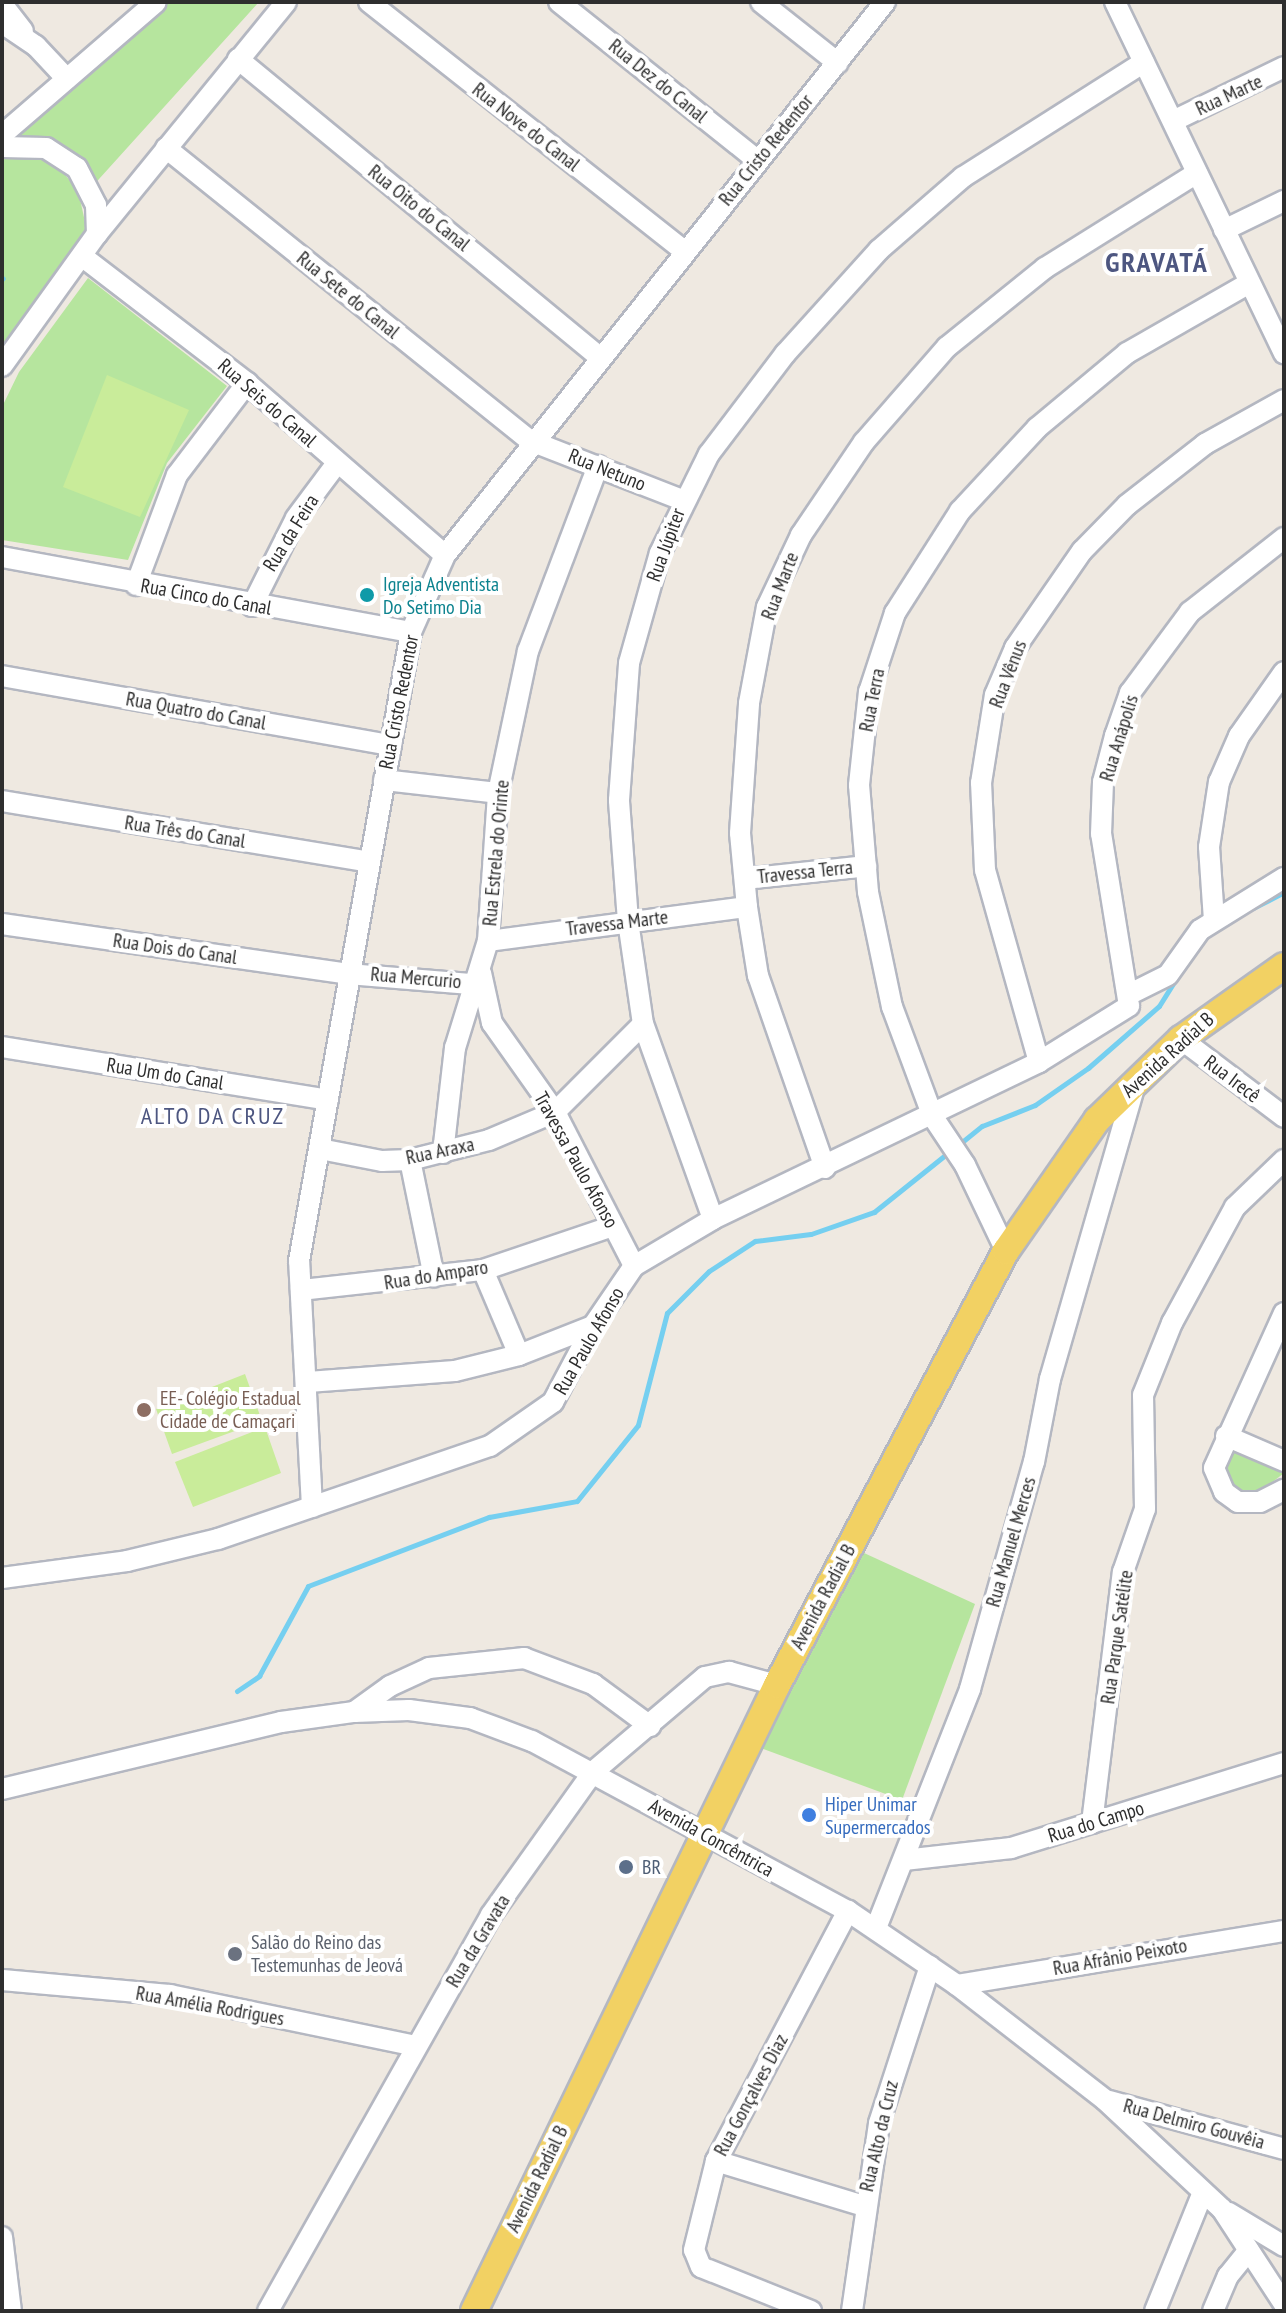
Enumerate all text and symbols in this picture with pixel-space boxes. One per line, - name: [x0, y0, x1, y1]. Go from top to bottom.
- street label: Rua Dez do Canal: [604, 34, 712, 128]
- street label: Rua Marte: [1192, 69, 1266, 121]
- street label: Rua Nove do Canal: [467, 78, 585, 176]
- street label: Rua Cristo Redentor: [714, 89, 818, 211]
- street label: Rua Oito do Canal: [363, 160, 475, 256]
- district label: GRAVATÁ: [1105, 245, 1209, 279]
- street label: Rua Sete do Canal: [292, 246, 404, 344]
- street label: Rua Seis do Canal: [213, 354, 321, 452]
- street label: Rua Netuno: [565, 444, 649, 496]
- street label: Rua da Feira: [258, 490, 324, 576]
- street label: Rua Júpiter: [642, 505, 690, 585]
- street label: Rua Marte: [756, 549, 804, 623]
- place label: Igreja Adventista Do Setimo Dia: [383, 572, 500, 619]
- street label: Rua Cinco do Canal: [139, 574, 273, 620]
- marker: Igreja Adventista Do Setimo Dia: [358, 586, 376, 604]
- street label: Rua Cristo Redentor: [374, 633, 424, 771]
- street label: Rua Vênus: [984, 636, 1032, 712]
- street label: Rua Terra: [854, 666, 890, 734]
- street label: Rua Quatro do Canal: [124, 687, 268, 735]
- street label: Rua Anápolis: [1094, 692, 1144, 784]
- street label: Rua Estrela do Orinte: [478, 779, 514, 927]
- street label: Rua Três do Canal: [123, 811, 247, 853]
- street label: Travessa Terra: [756, 855, 854, 889]
- street label: Travessa Marte: [565, 905, 669, 941]
- street label: Rua Dois do Canal: [111, 928, 239, 970]
- street label: Rua Mercurio: [369, 962, 463, 994]
- street label: Avenida Radial B: [1117, 1007, 1219, 1103]
- street label: Rua Irecê: [1199, 1050, 1265, 1108]
- street label: Rua Um do Canal: [105, 1053, 225, 1095]
- street label: Travessa Paulo Afonso: [529, 1088, 623, 1232]
- district label: ALTO DA CRUZ: [140, 1102, 286, 1130]
- street label: Rua Araxa: [403, 1132, 477, 1170]
- street label: Rua do Amparo: [382, 1255, 490, 1295]
- street label: Rua Paulo Afonso: [548, 1283, 630, 1399]
- place label: EE- Colégio Estadual Cidade de Camaçari: [160, 1386, 302, 1433]
- marker: EE- Colégio Estadual Cidade de Camaçari: [135, 1401, 153, 1419]
- street label: Rua Manuel Merces: [981, 1474, 1041, 1610]
- street label: Avenida Radial B: [785, 1540, 861, 1654]
- street label: Rua Parque Satélite: [1096, 1568, 1138, 1706]
- place label: Hiper Unimar Supermercados: [825, 1792, 931, 1839]
- street label: Avenida Concêntrica: [644, 1794, 778, 1882]
- street label: Rua do Campo: [1045, 1796, 1147, 1848]
- marker: Hiper Unimar Supermercados: [800, 1806, 818, 1824]
- place label: BR: [642, 1855, 661, 1879]
- marker: BR: [617, 1858, 635, 1876]
- street label: Rua da Gravata: [441, 1890, 515, 1992]
- place label: Salão do Reino das Testemunhas de Jeová: [251, 1930, 403, 1977]
- street label: Rua Afrânio Peixoto: [1051, 1933, 1189, 1981]
- marker: Salão do Reino das Testemunhas de Jeová: [226, 1945, 244, 1963]
- street label: Rua Amélia Rodrigues: [134, 1981, 286, 2031]
- street label: Rua Gonçalves Diaz: [709, 2030, 793, 2160]
- street label: Rua Alto da Cruz: [854, 2078, 904, 2194]
- street label: Rua Delmiro Gouvêia: [1121, 2094, 1267, 2154]
- street label: Avenida Radial B: [501, 2122, 573, 2236]

